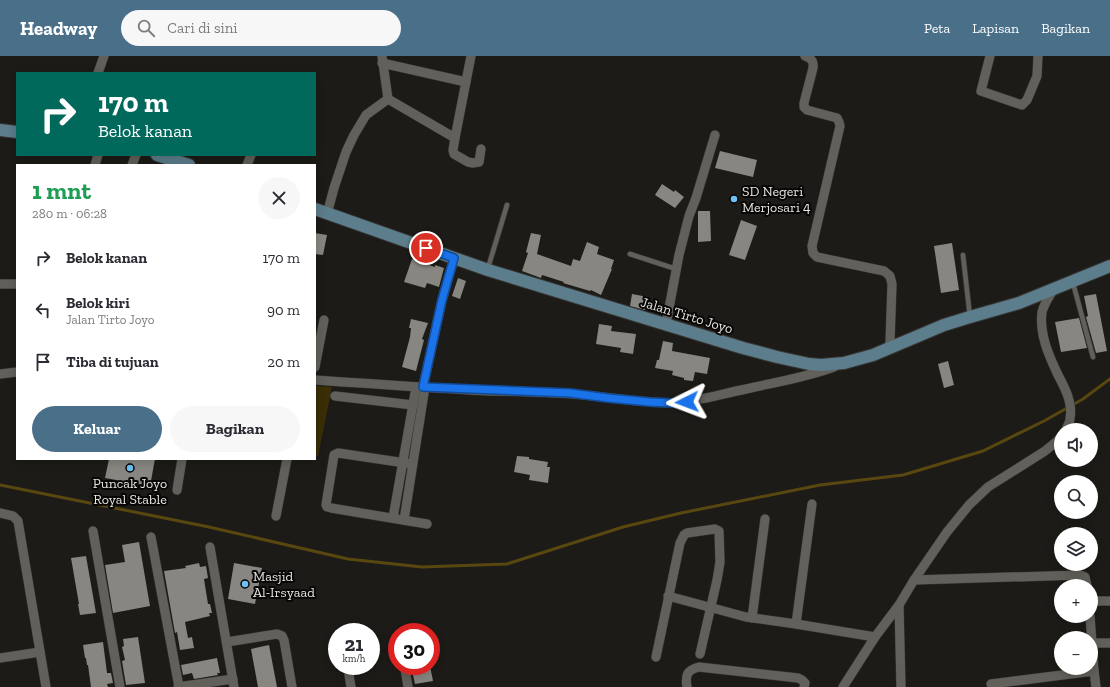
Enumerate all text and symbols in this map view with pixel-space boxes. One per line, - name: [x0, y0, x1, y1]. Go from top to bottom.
- search box: [121, 10, 401, 46]
- text: Headway: [20, 17, 97, 40]
- icon: search: [135, 17, 157, 39]
- text: Cari di sini: [167, 19, 238, 37]
- text: Peta: [924, 20, 950, 37]
- text: Lapisan: [972, 20, 1019, 37]
- text: Bagikan: [1041, 20, 1090, 37]
- text: 170 m: [98, 86, 169, 119]
- icon: right: [32, 88, 84, 140]
- text: Belok kanan: [98, 120, 192, 142]
- text: 1 mnt: [32, 176, 91, 205]
- button: close: [258, 177, 300, 219]
- place label: SD Negeri Merjosari 4: [742, 183, 811, 216]
- marker: SD Negeri Merjosari 4: [729, 194, 739, 204]
- text: 280 m · 06:28: [32, 206, 107, 221]
- pin: [409, 231, 443, 265]
- icon: arrive: [415, 237, 437, 259]
- icon: right: [32, 247, 54, 269]
- text: Belok kanan: [66, 249, 147, 267]
- text: 170 m: [262, 249, 300, 267]
- street label: Jalan Tirto Joyo: [639, 293, 735, 338]
- text: Belok kiri: [66, 294, 130, 312]
- icon: left: [32, 299, 54, 321]
- text: 90 m: [267, 301, 300, 319]
- text: Jalan Tirto Joyo: [66, 312, 154, 327]
- icon: arrive: [32, 351, 54, 373]
- text: Tiba di tujuan: [66, 353, 159, 371]
- text: 20 m: [267, 353, 300, 371]
- position arrow: [666, 381, 708, 423]
- button: Keluar: [32, 406, 162, 452]
- button: Bagikan: [170, 406, 300, 452]
- map controls: [1054, 423, 1098, 675]
- button: sound: [1054, 423, 1098, 467]
- marker: Puncak Joyo Royal Stable: [125, 463, 135, 473]
- place label: Puncak Joyo Royal Stable: [93, 475, 167, 508]
- button: search: [1054, 475, 1098, 519]
- button: layers: [1054, 527, 1098, 571]
- place label: Masjid Al-Irsyaad: [253, 568, 315, 601]
- marker: Masjid Al-Irsyaad: [240, 579, 250, 589]
- button: +: [1054, 579, 1098, 623]
- speed limit sign: 30: [388, 623, 440, 675]
- button: −: [1054, 631, 1098, 675]
- text: 21: [345, 632, 363, 656]
- text: km/h: [343, 653, 365, 665]

